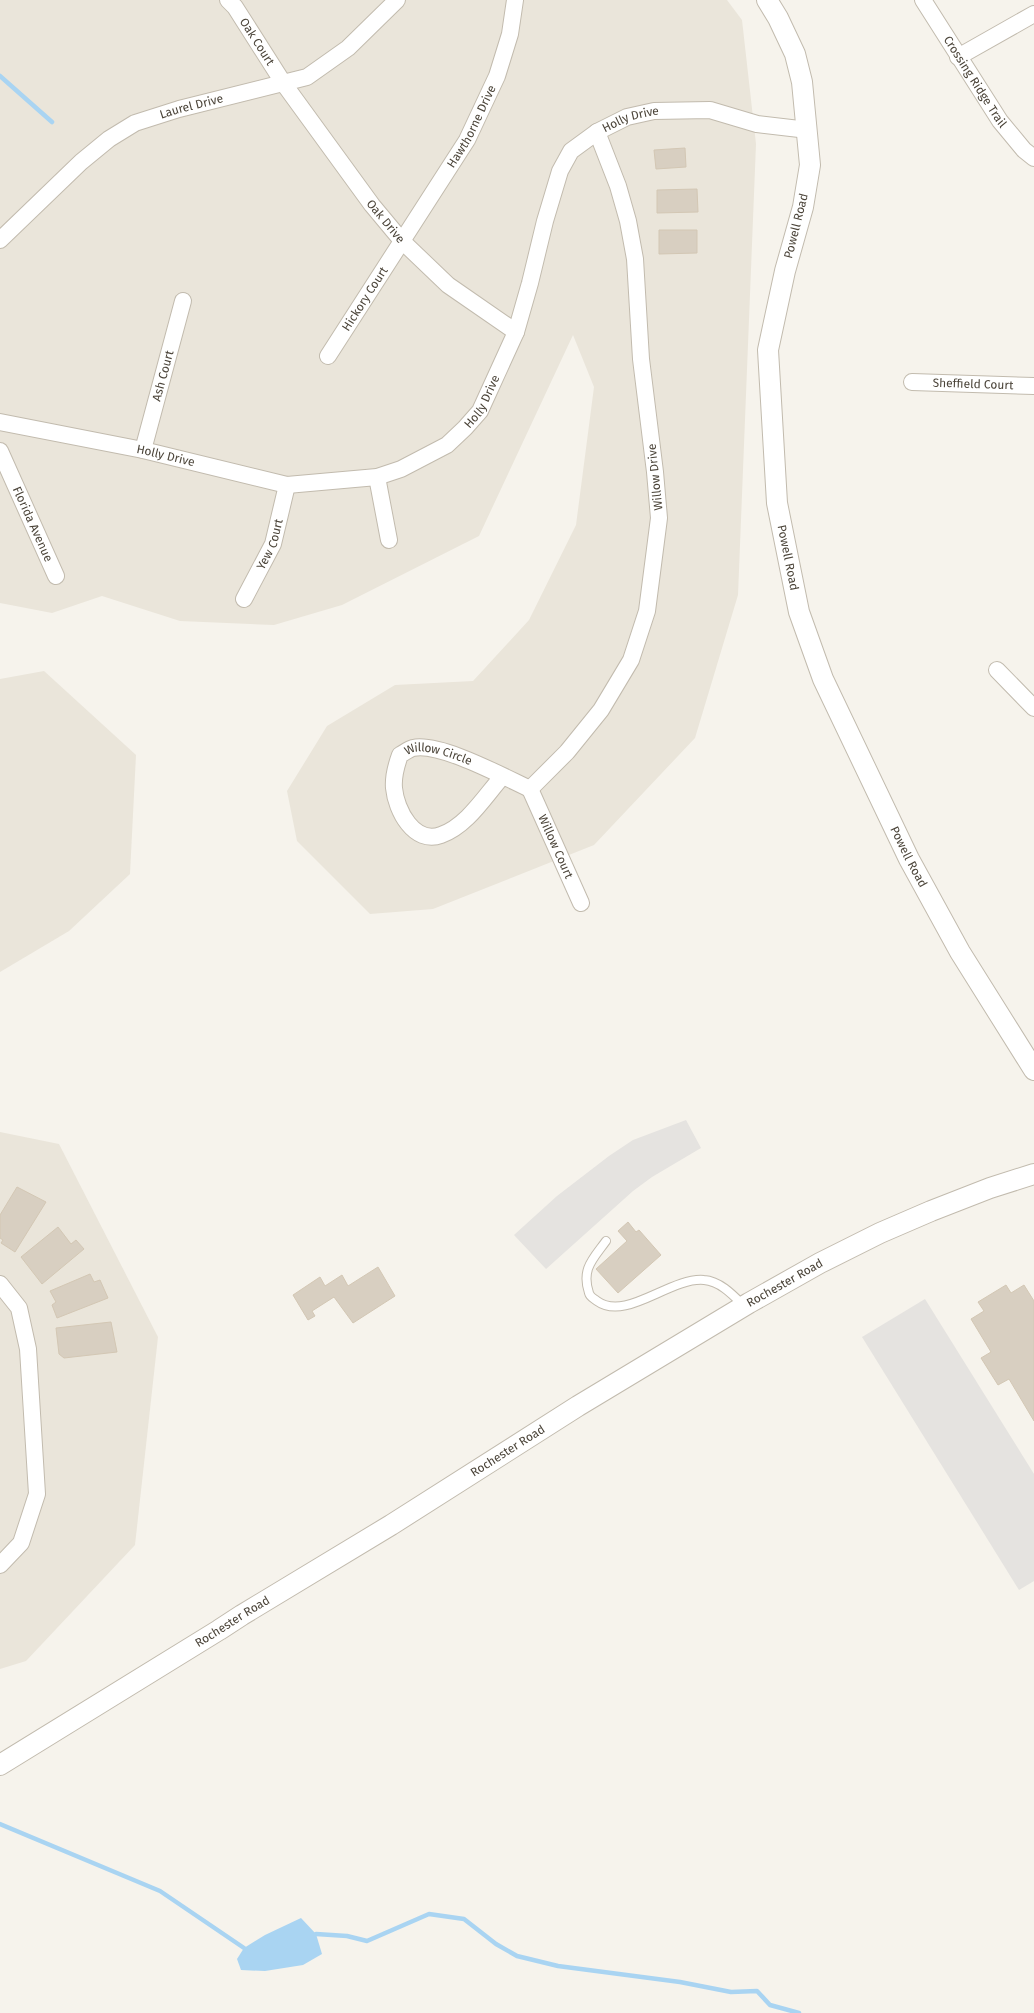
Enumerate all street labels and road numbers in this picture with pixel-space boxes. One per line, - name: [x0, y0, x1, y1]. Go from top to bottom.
- street label: Oak Court: [237, 15, 278, 69]
- street label: Crossing Ridge Trail: [941, 33, 1010, 131]
- street label: Hawthorne Drive: [444, 83, 499, 170]
- street label: Laurel Drive: [158, 91, 225, 122]
- street label: Holly Drive: [600, 104, 659, 135]
- street label: Powell Road: [781, 192, 811, 260]
- street label: Oak Drive: [363, 197, 408, 246]
- street label: Hickory Court: [339, 264, 391, 334]
- street label: Ash Court: [149, 348, 177, 403]
- street label: Holly Drive: [461, 373, 502, 431]
- street label: Sheffield Court: [932, 376, 1014, 392]
- street label: Holly Drive: [135, 442, 196, 469]
- street label: Willow Drive: [645, 443, 665, 511]
- street label: Florida Avenue: [10, 484, 56, 564]
- street label: Yew Court: [254, 517, 286, 572]
- street label: Powell Road: [775, 524, 801, 592]
- street label: Willow Circle: [402, 740, 474, 768]
- street label: Willow Court: [535, 812, 576, 881]
- street label: Powell Road: [887, 824, 930, 890]
- street label: Rochester Road: [744, 1256, 825, 1310]
- street label: Rochester Road: [468, 1422, 547, 1480]
- street label: Rochester Road: [192, 1593, 272, 1650]

